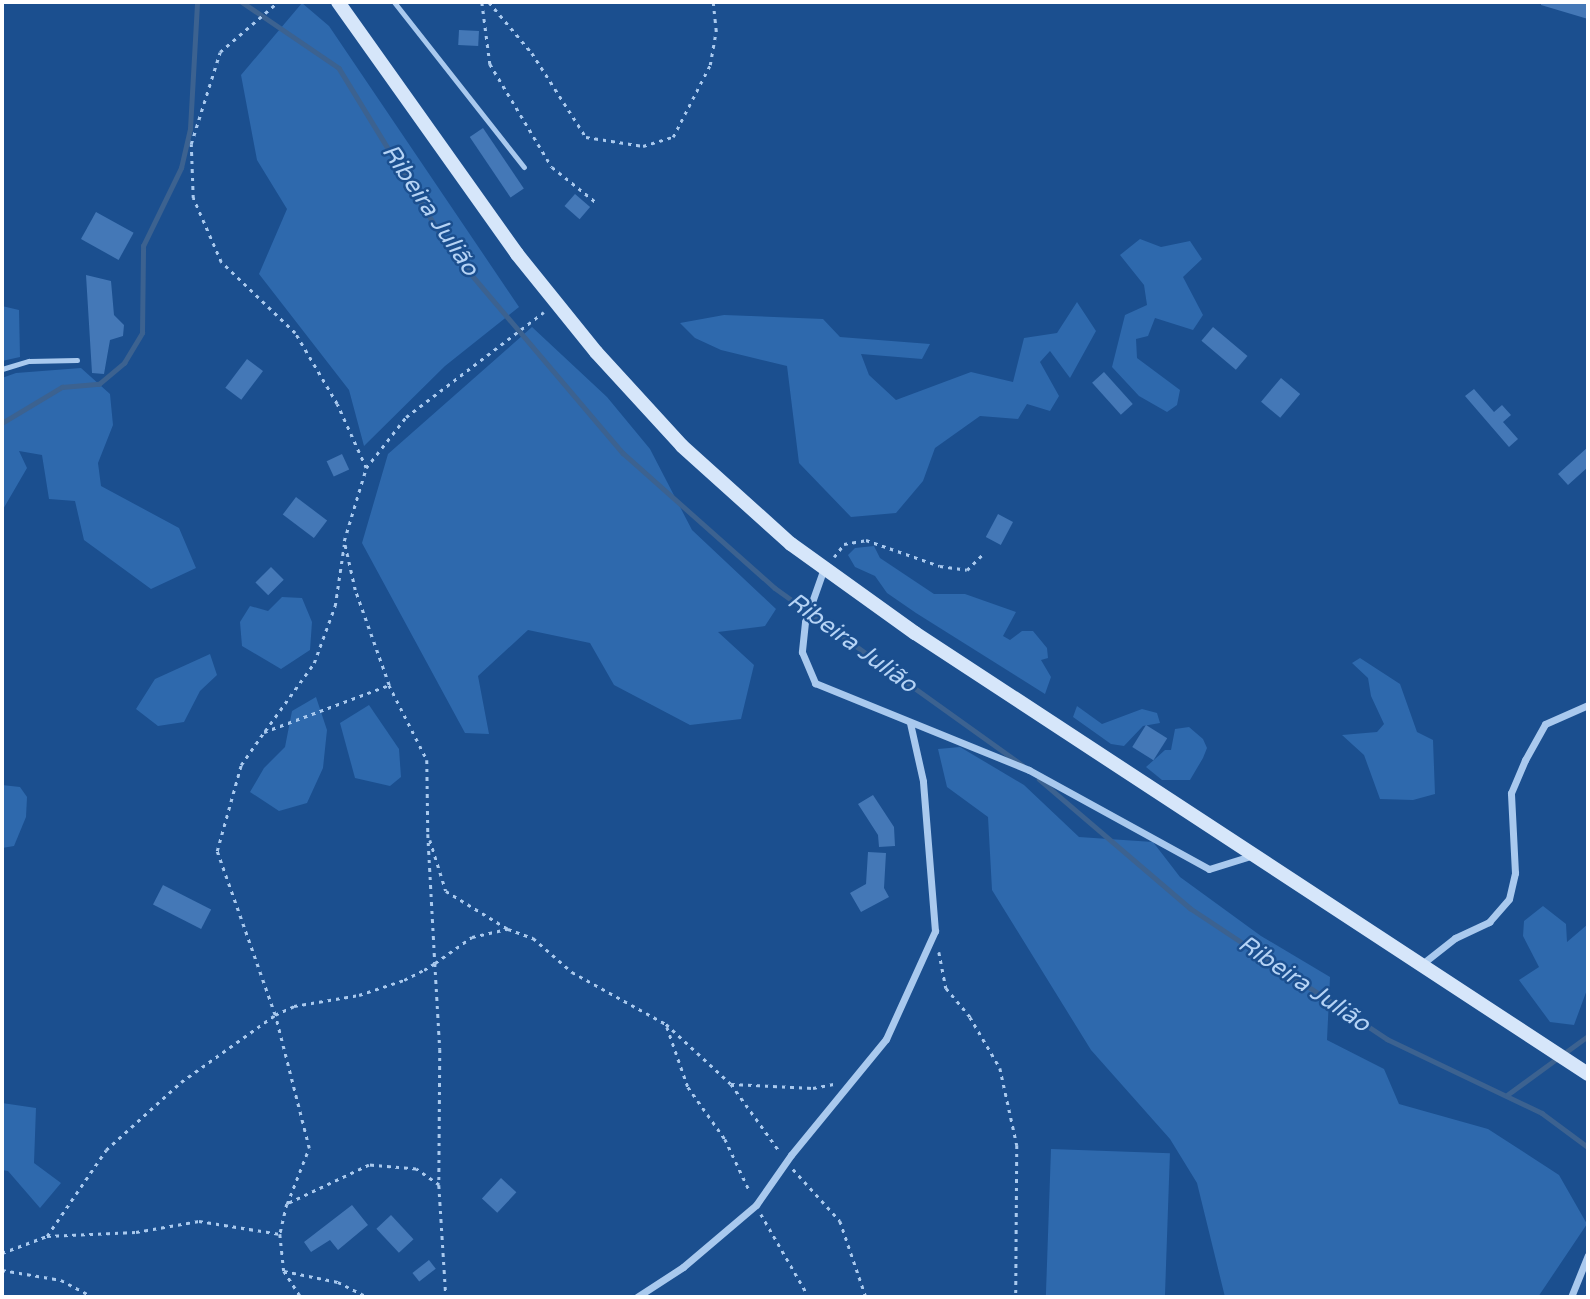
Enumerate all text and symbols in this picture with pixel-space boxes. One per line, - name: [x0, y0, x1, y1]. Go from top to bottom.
- water label: Ribeira Julião: [375, 139, 485, 281]
- water label: Ribeira Julião: [782, 587, 922, 699]
- water label: Ribeira Julião: [1233, 929, 1375, 1039]

